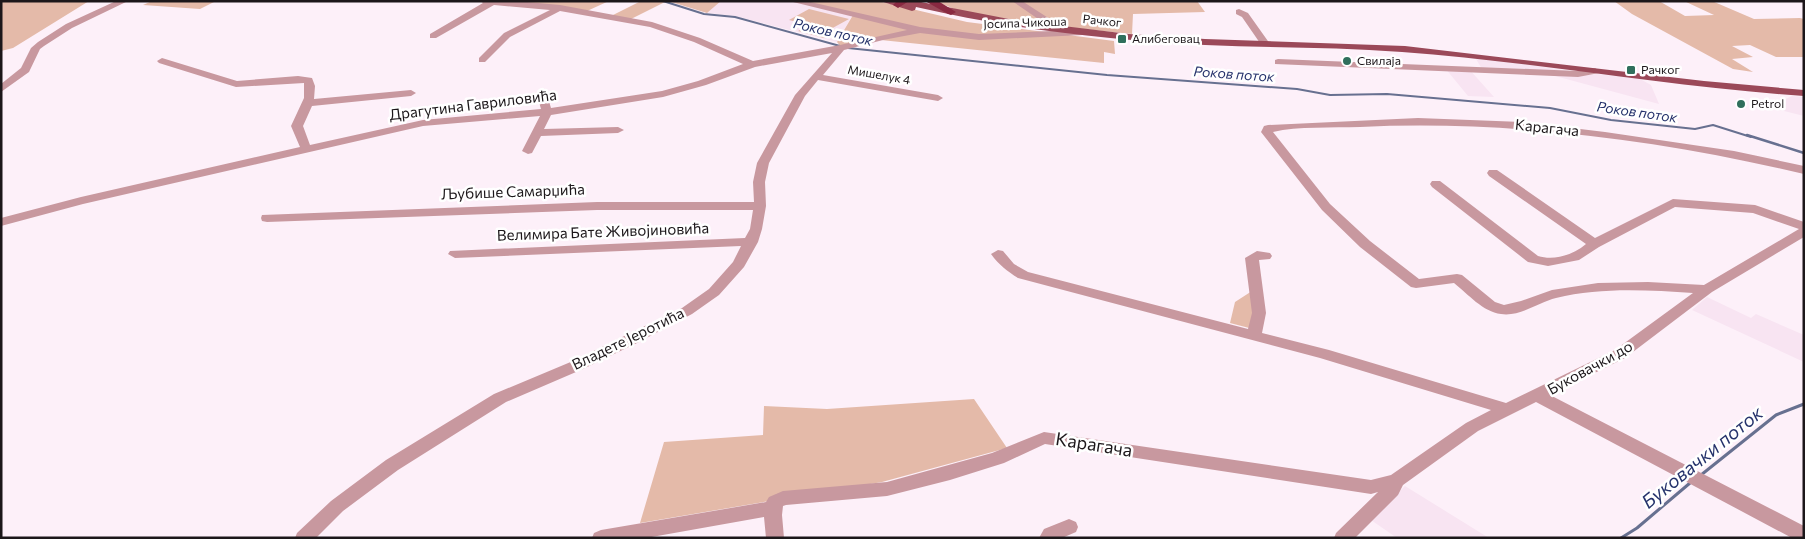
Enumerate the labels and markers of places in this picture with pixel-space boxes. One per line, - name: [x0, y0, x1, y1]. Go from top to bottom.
- place label: Алибеговац: [1132, 31, 1200, 45]
- marker: Алибеговац: [1116, 33, 1128, 45]
- place label: Свилаја: [1357, 53, 1401, 67]
- marker: Свилаја: [1341, 55, 1353, 67]
- place label: Рачког: [1641, 62, 1680, 76]
- marker: Рачког: [1625, 64, 1637, 76]
- place label: Petrol: [1751, 96, 1784, 110]
- marker: Petrol: [1735, 98, 1747, 110]

